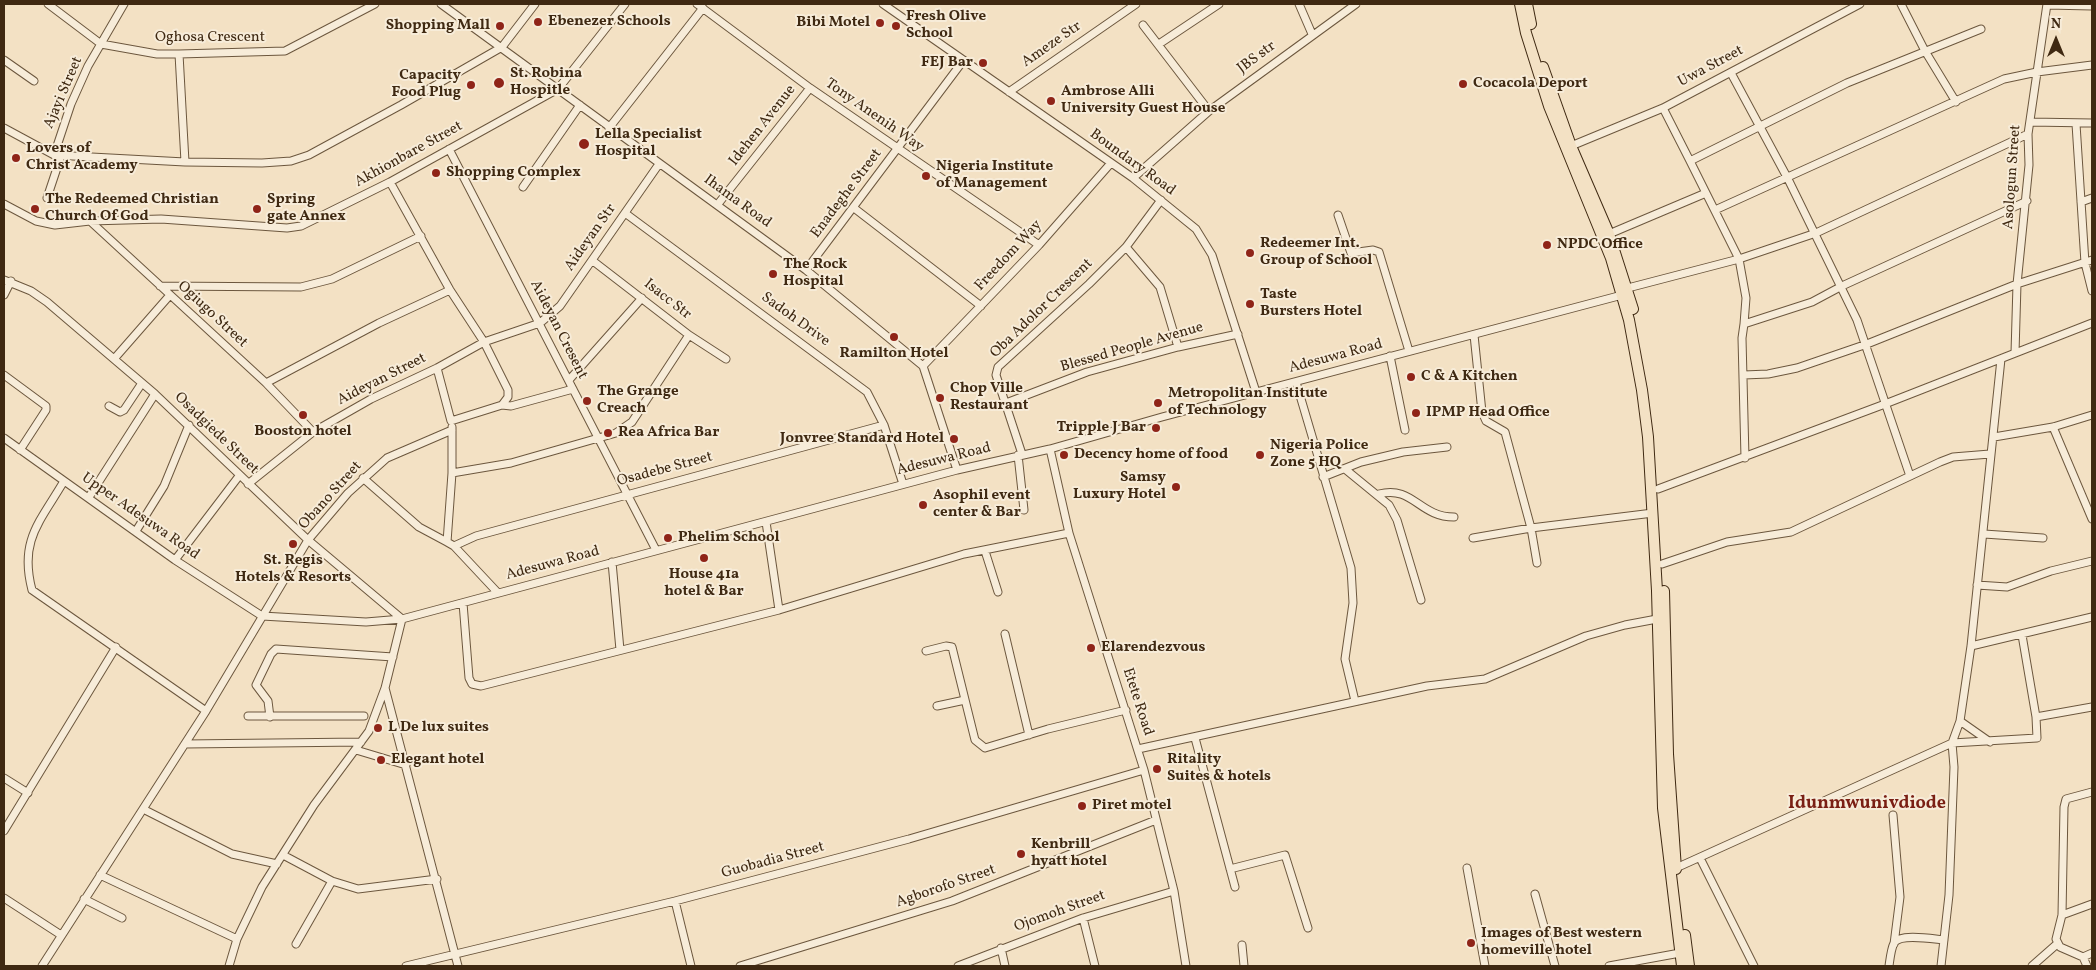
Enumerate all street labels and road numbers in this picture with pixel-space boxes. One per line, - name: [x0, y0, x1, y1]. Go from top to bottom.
- street label: Ameze Str: [1019, 18, 1085, 72]
- street label: Oghosa Crescent: [155, 29, 265, 47]
- street label: JBS str: [1234, 38, 1280, 78]
- street label: Uwa Street: [1675, 42, 1747, 92]
- street label: Ajayi Street: [41, 54, 87, 132]
- street label: Tony Anenih Way: [821, 75, 927, 157]
- street label: Idehen Avenue: [726, 82, 800, 170]
- street label: Akhionbare Street: [352, 118, 466, 192]
- street label: Asologun Street: [2000, 124, 2026, 230]
- street label: Boundary Road: [1085, 126, 1179, 200]
- street label: Enadeghe Street: [808, 146, 886, 242]
- street label: Ihama Road: [700, 171, 774, 233]
- street label: Aideyan Str: [561, 201, 621, 275]
- street label: Freedom Way: [972, 217, 1046, 295]
- street label: Oba Adolor Crescent: [987, 255, 1097, 363]
- street label: Isacc Str: [640, 276, 694, 324]
- street label: Aideyan Cresent: [525, 277, 591, 383]
- street label: Ogiugo Street: [173, 278, 251, 352]
- street label: Sadoh Drive: [757, 289, 833, 351]
- street label: Blessed People Avenue: [1058, 319, 1206, 377]
- street label: Adesuwa Road: [1287, 336, 1385, 378]
- street label: Aideyan Street: [335, 350, 429, 410]
- street label: Osadgiede Street: [170, 389, 262, 479]
- street label: Adesuwa Road: [895, 440, 993, 480]
- street label: Osadebe Street: [615, 449, 715, 491]
- street label: Obano Street: [296, 458, 366, 534]
- street label: Upper Adesuwa Road: [78, 470, 202, 564]
- street label: Adesuwa Road: [504, 543, 602, 585]
- street label: Etete Road: [1118, 666, 1156, 738]
- street label: Guobadia Street: [720, 839, 826, 883]
- street label: Agborofo Street: [894, 862, 998, 912]
- street label: Ojomoh Street: [1012, 887, 1108, 937]

